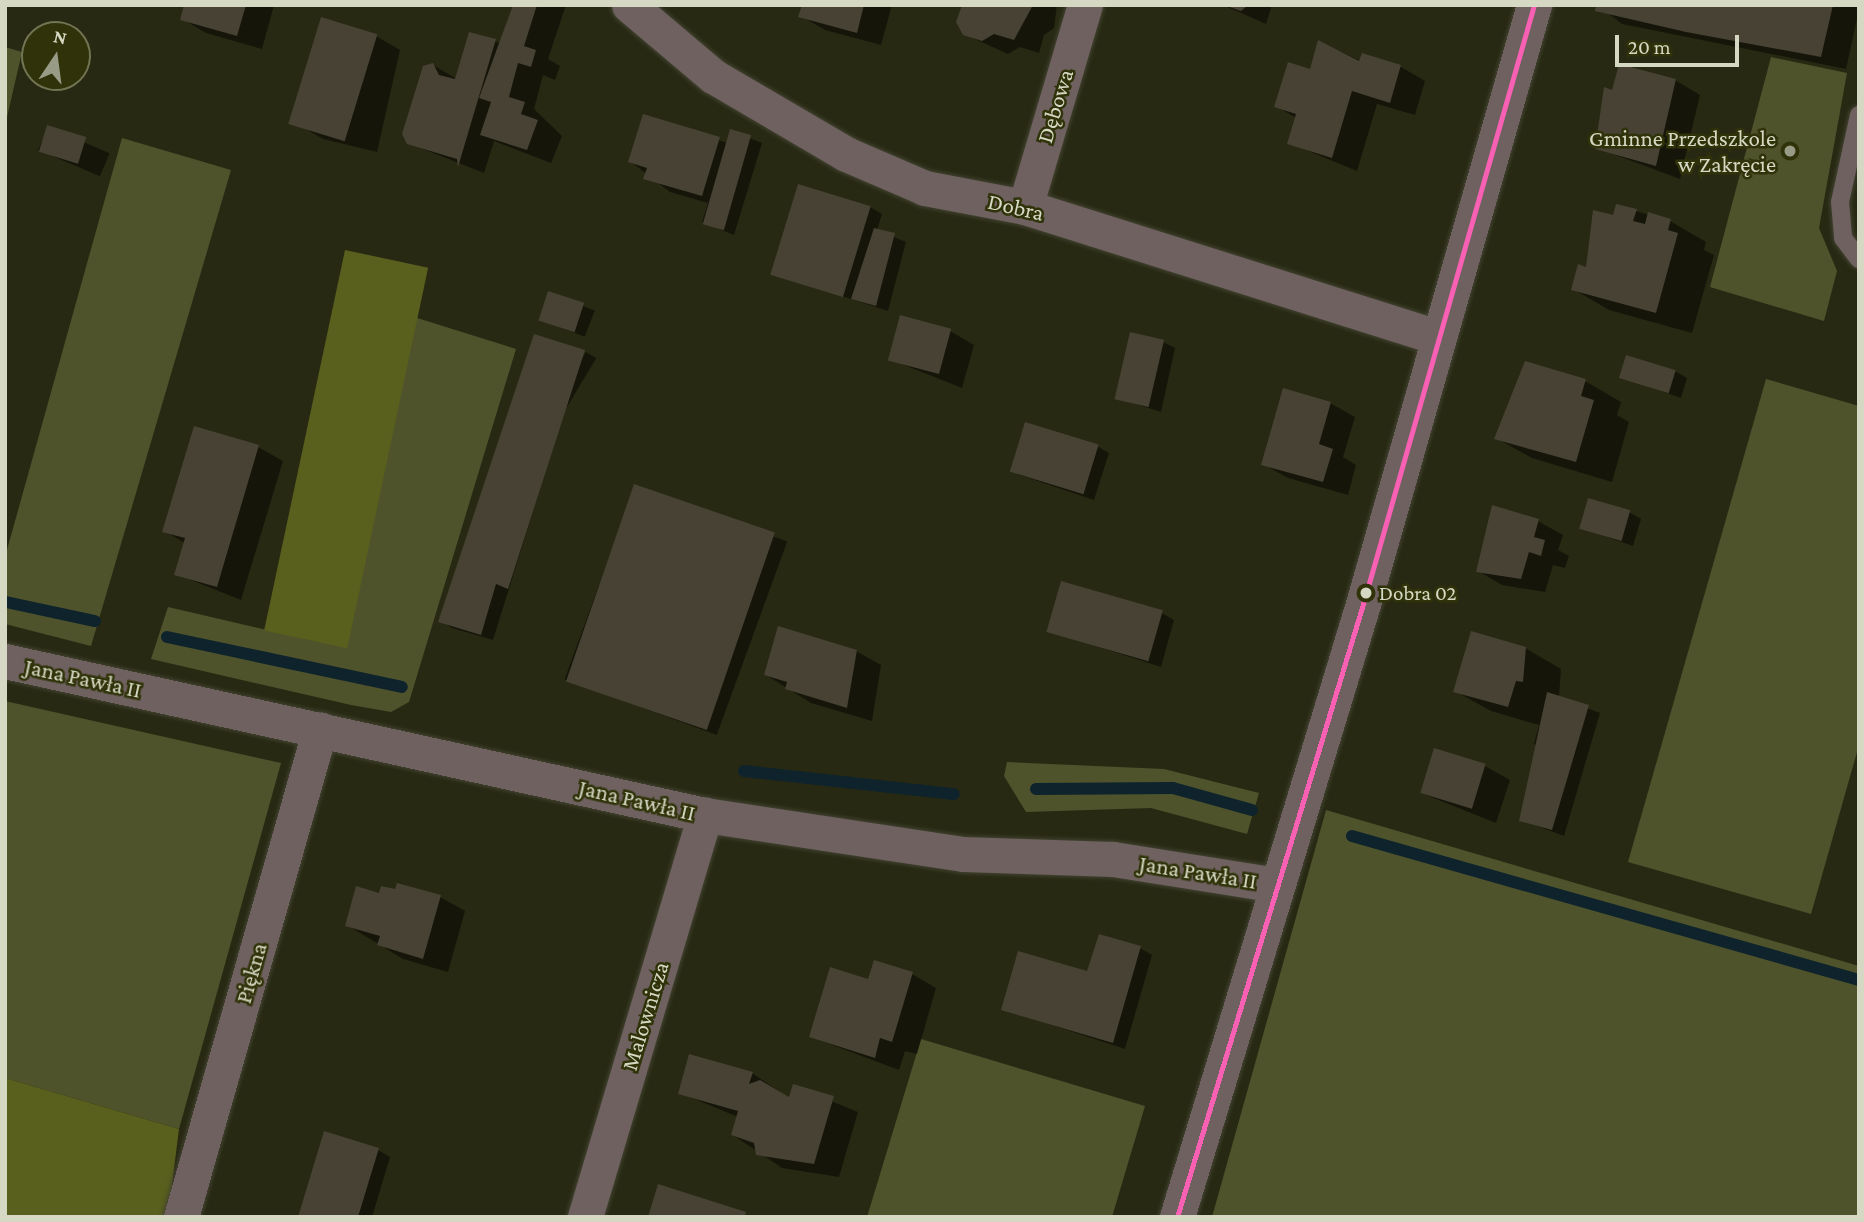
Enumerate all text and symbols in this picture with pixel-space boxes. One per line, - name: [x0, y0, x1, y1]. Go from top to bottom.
- north arrow: [21, 21, 91, 91]
- scale bar: [1619, 21, 1743, 65]
- text: N: [52, 25, 69, 49]
- text: 20 m: [1628, 35, 1671, 59]
- street label: Dębowa: [1031, 66, 1079, 146]
- place label: Gminne Przedszkole w Zakręcie: [1589, 124, 1776, 178]
- marker: Gminne Przedszkole w Zakręcie: [1782, 143, 1798, 159]
- street label: Dobra: [985, 187, 1047, 227]
- place label: Dobra 02: [1379, 580, 1457, 606]
- marker: Dobra 02: [1359, 586, 1373, 600]
- street label: Jana Pawła II: [22, 652, 144, 704]
- street label: Jana Pawła II: [576, 773, 698, 827]
- street label: Jana Pawła II: [1137, 849, 1259, 895]
- street label: Piękna: [229, 940, 273, 1006]
- street label: Malownicza: [615, 958, 675, 1074]

